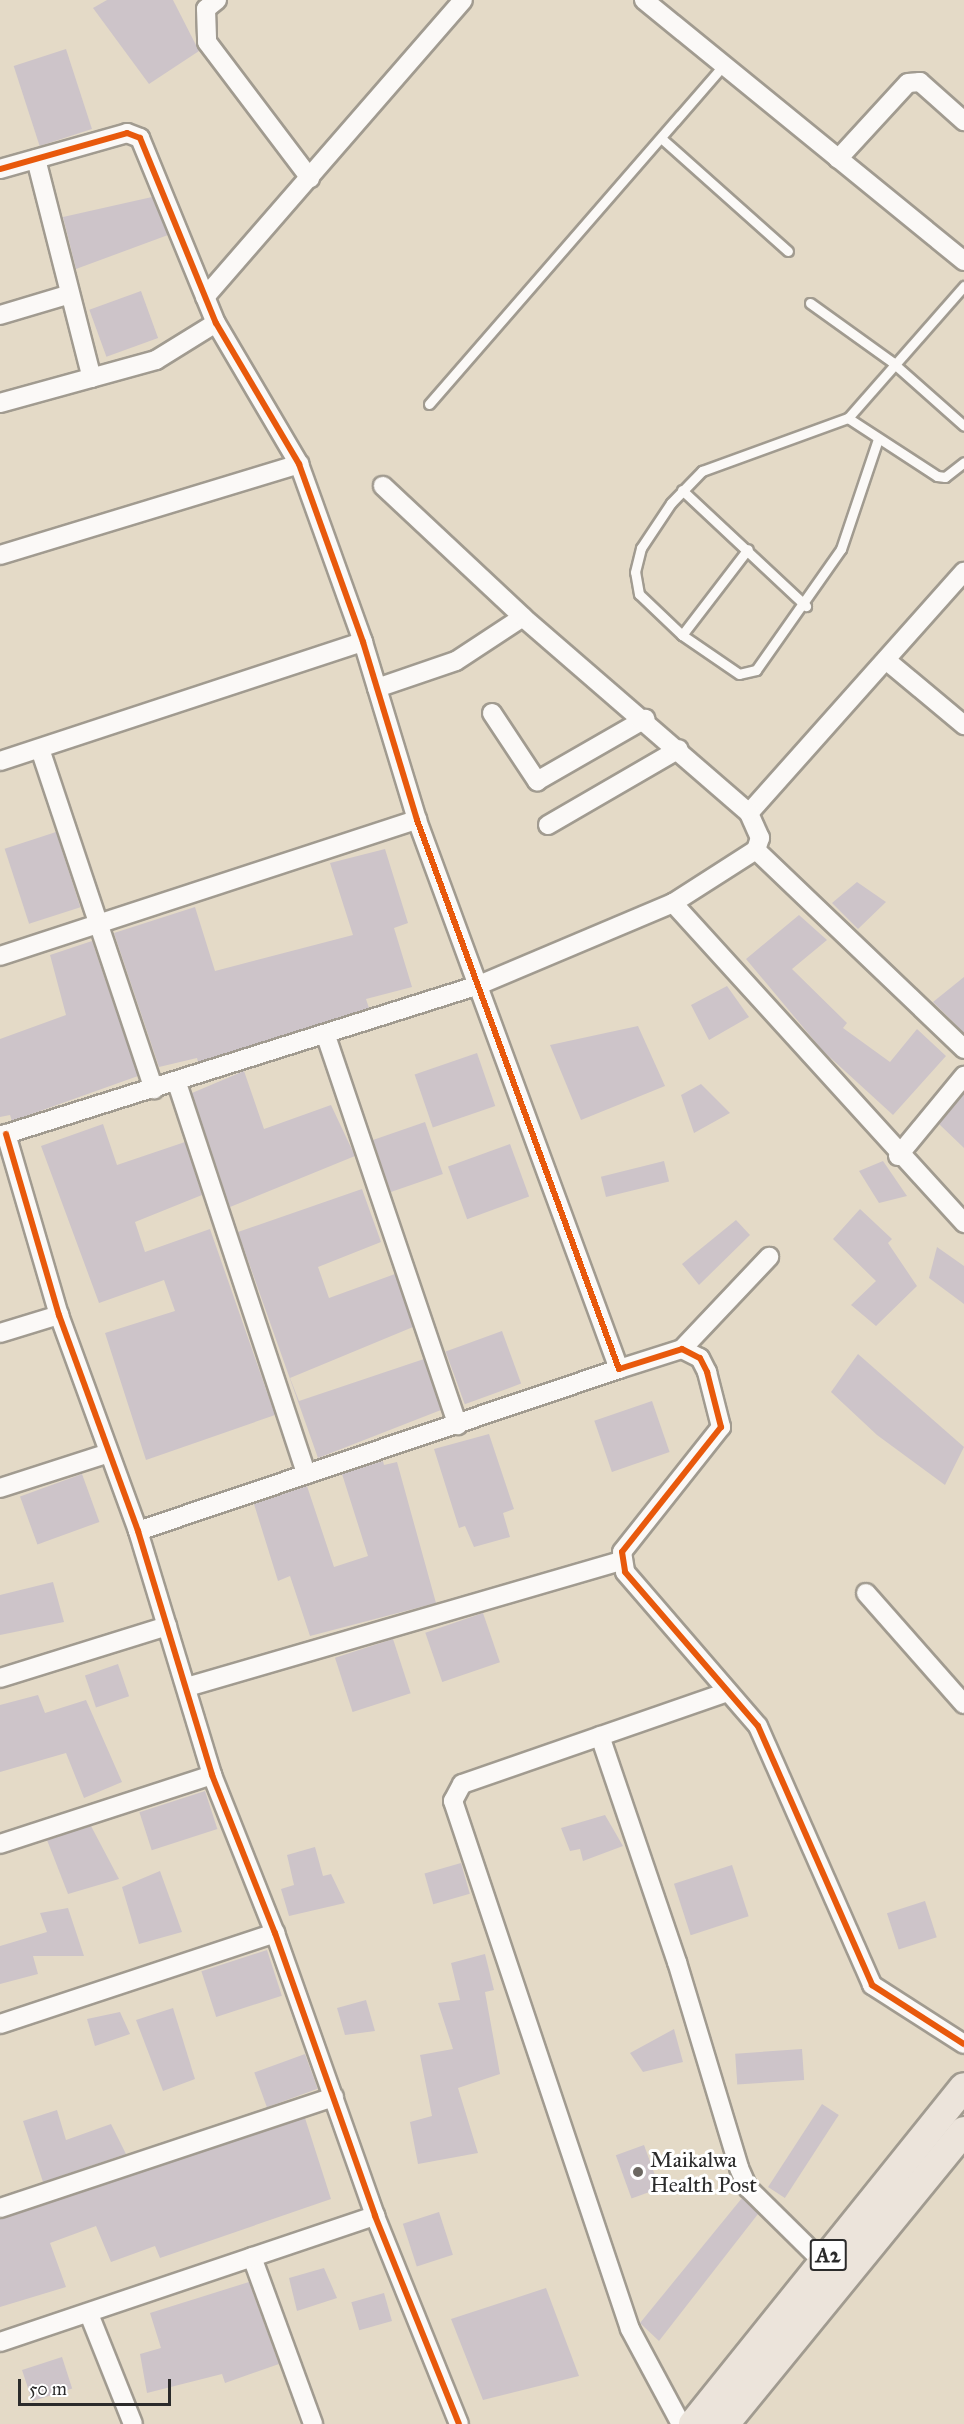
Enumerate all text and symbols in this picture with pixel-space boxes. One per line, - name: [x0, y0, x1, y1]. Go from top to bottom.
- place label: Maikalwa Health Post: [650, 2146, 757, 2198]
- marker: Maikalwa Health Post: [631, 2165, 645, 2179]
- road number: A2: [808, 2237, 848, 2273]
- scale bar: [21, 2367, 174, 2405]
- text: 50 m: [29, 2378, 67, 2400]

